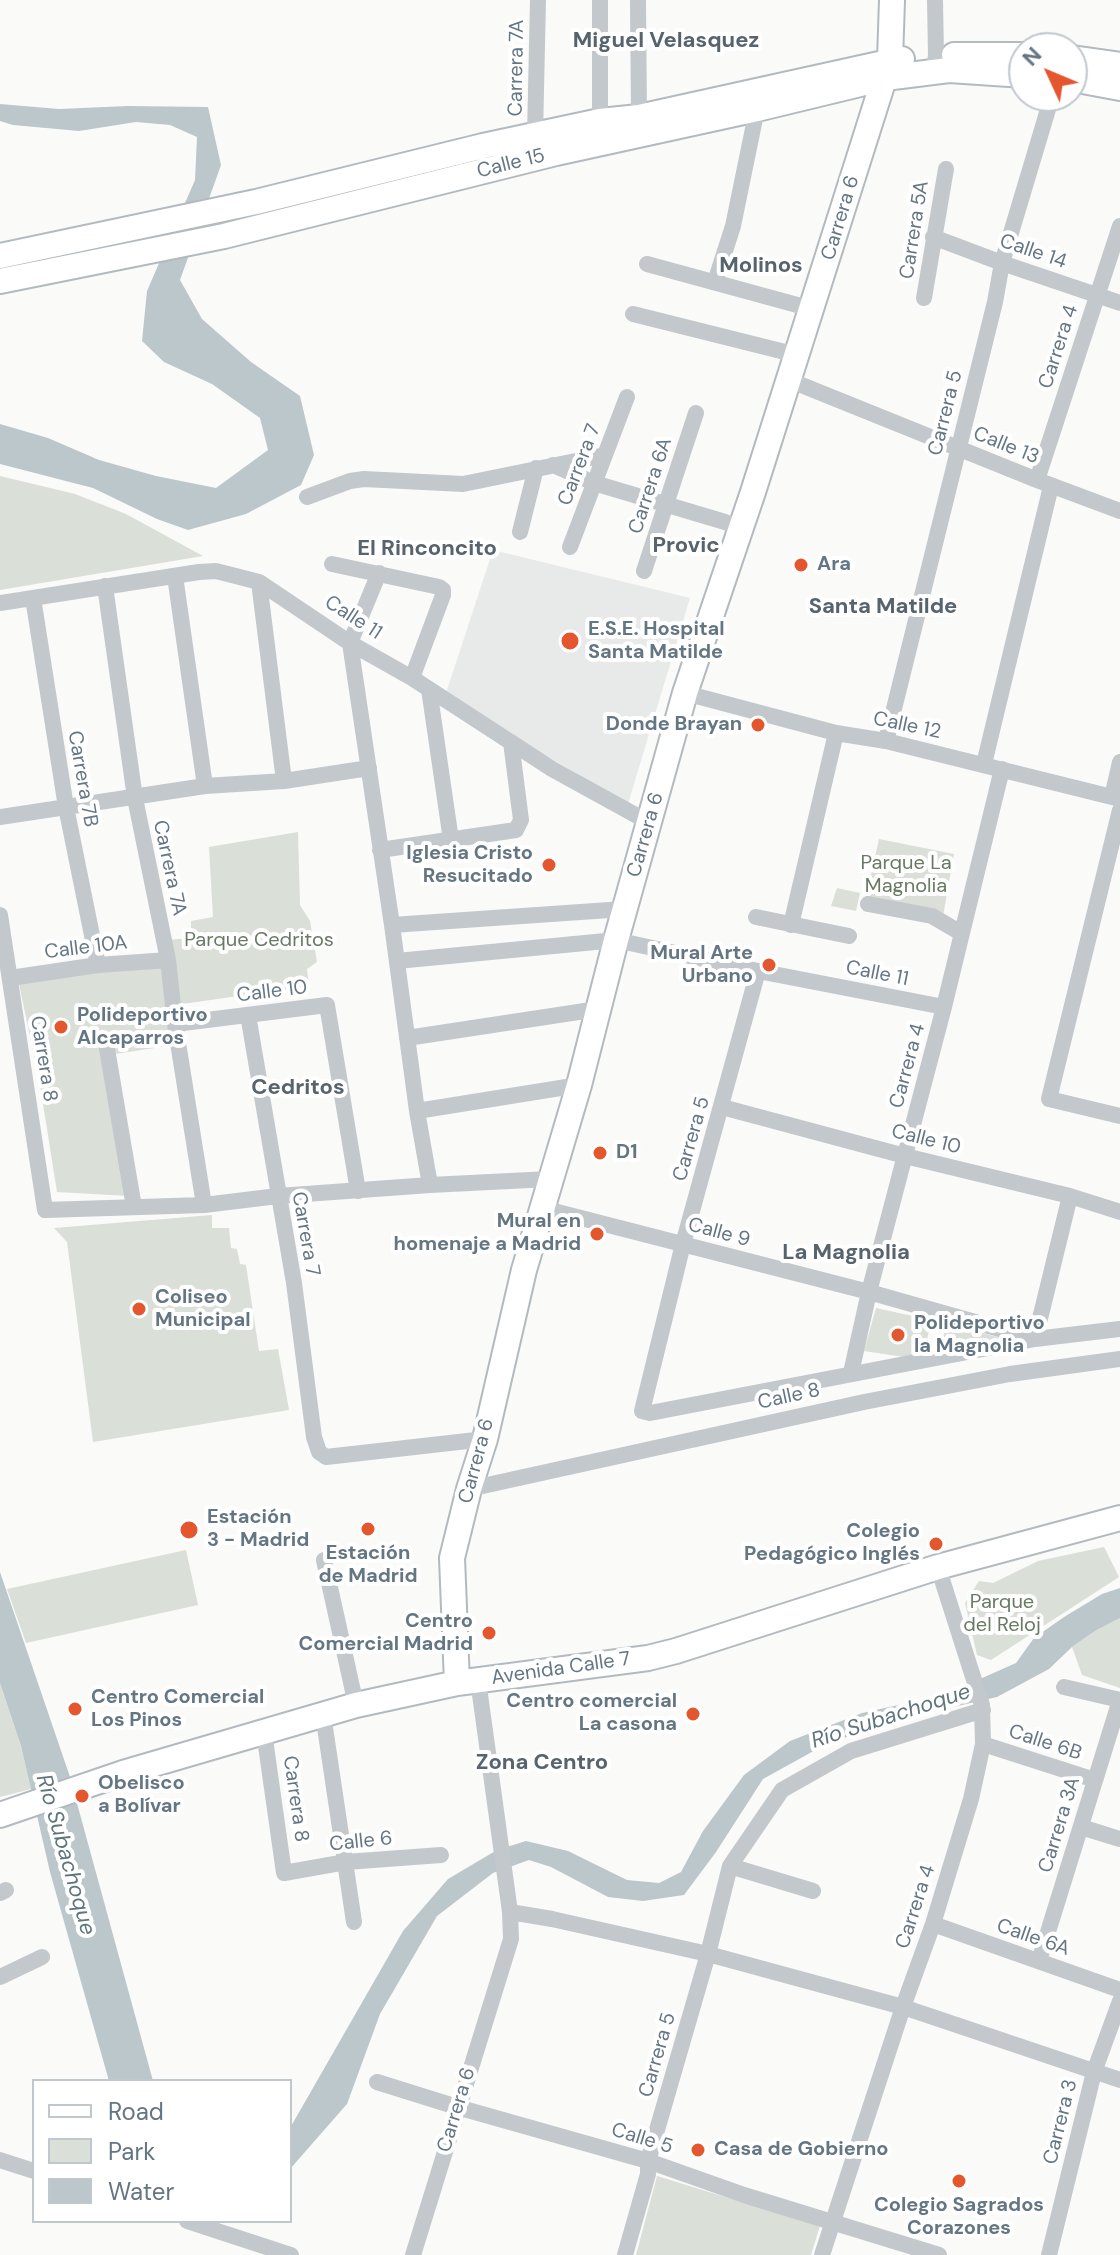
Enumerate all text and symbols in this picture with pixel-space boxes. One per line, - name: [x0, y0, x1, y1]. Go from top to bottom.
- street label: Carrera 7A: [504, 19, 530, 117]
- district label: Miguel Velasquez: [573, 28, 759, 54]
- north arrow: [1008, 32, 1088, 112]
- text: N: [1016, 41, 1048, 72]
- street label: Calle 15: [474, 144, 548, 184]
- street label: Carrera 6: [817, 173, 865, 263]
- street label: Carrera 5A: [895, 179, 935, 281]
- street label: Calle 14: [996, 229, 1070, 275]
- district label: Molinos: [719, 253, 803, 279]
- street label: Carrera 4: [1034, 302, 1084, 392]
- street label: Carrera 5: [924, 368, 968, 458]
- street label: Carrera 7: [554, 421, 606, 509]
- street label: Calle 13: [970, 422, 1042, 470]
- street label: Carrera 6A: [624, 435, 678, 537]
- district label: Provic: [652, 533, 720, 559]
- district label: El Rinconcito: [357, 536, 497, 562]
- place label: Ara: [817, 553, 851, 577]
- marker: Ara: [792, 556, 810, 574]
- street label: Calle 11: [320, 591, 386, 645]
- district label: Santa Matilde: [809, 594, 957, 620]
- place label: E.S.E. Hospital Santa Matilde: [588, 618, 725, 665]
- marker: E.S.E. Hospital Santa Matilde: [559, 630, 581, 652]
- street label: Calle 12: [871, 707, 943, 745]
- place label: Donde Brayan: [606, 713, 742, 737]
- marker: Donde Brayan: [749, 716, 767, 734]
- street label: Carrera 7B: [62, 729, 102, 829]
- street label: Carrera 6: [622, 790, 670, 880]
- street label: Carrera 7A: [147, 818, 191, 918]
- place label: Iglesia Cristo Resucitado: [406, 842, 533, 889]
- park label: Parque La Magnolia: [860, 852, 952, 899]
- marker: Iglesia Cristo Resucitado: [540, 856, 558, 874]
- park label: Parque Cedritos: [184, 929, 334, 953]
- street label: Calle 10A: [43, 931, 129, 965]
- place label: Mural Arte Urbano: [650, 942, 753, 989]
- marker: Mural Arte Urbano: [760, 956, 778, 974]
- street label: Calle 11: [844, 956, 910, 992]
- street label: Calle 10: [235, 976, 309, 1008]
- place label: Polideportivo Alcaparros: [77, 1004, 208, 1051]
- street label: Carrera 8: [24, 1014, 62, 1104]
- marker: Polideportivo Alcaparros: [52, 1018, 70, 1036]
- street label: Carrera 4: [885, 1021, 931, 1111]
- district label: Cedritos: [251, 1075, 345, 1101]
- street label: Carrera 5: [669, 1094, 715, 1184]
- street label: Calle 10: [889, 1120, 963, 1160]
- place label: D1: [616, 1141, 637, 1165]
- marker: D1: [591, 1144, 609, 1162]
- street label: Carrera 7: [286, 1190, 324, 1278]
- place label: Mural en homenaje a Madrid: [394, 1210, 581, 1257]
- street label: Calle 9: [685, 1213, 753, 1253]
- marker: Mural en homenaje a Madrid: [588, 1225, 606, 1243]
- district label: La Magnolia: [782, 1240, 910, 1266]
- place label: Coliseo Municipal: [155, 1286, 251, 1333]
- marker: Coliseo Municipal: [130, 1300, 148, 1318]
- place label: Polideportivo la Magnolia: [914, 1312, 1045, 1359]
- marker: Polideportivo la Magnolia: [889, 1326, 907, 1344]
- street label: Calle 8: [756, 1379, 822, 1415]
- street label: Carrera 6: [454, 1416, 500, 1506]
- place label: Estación 3 - Madrid: [207, 1506, 309, 1553]
- marker: Estación 3 - Madrid: [178, 1519, 200, 1541]
- marker: Estación de Madrid: [359, 1520, 377, 1538]
- place label: Colegio Pedagógico Inglés: [744, 1520, 920, 1567]
- marker: Colegio Pedagógico Inglés: [927, 1535, 945, 1553]
- place label: Estación de Madrid: [318, 1542, 418, 1589]
- park label: Parque del Reloj: [963, 1591, 1041, 1638]
- place label: Centro Comercial Madrid: [298, 1610, 473, 1657]
- marker: Centro Comercial Madrid: [480, 1624, 498, 1642]
- street label: Avenida Calle 7: [490, 1647, 632, 1691]
- water label: Río Subachoque: [808, 1679, 974, 1755]
- place label: Centro Comercial Los Pinos: [91, 1686, 264, 1733]
- place label: Centro comercial La casona: [506, 1690, 677, 1737]
- marker: Centro Comercial Los Pinos: [66, 1700, 84, 1718]
- marker: Centro comercial La casona: [684, 1705, 702, 1723]
- street label: Calle 6B: [1005, 1720, 1085, 1766]
- district label: Zona Centro: [476, 1750, 608, 1776]
- street label: Carrera 8: [277, 1754, 313, 1844]
- water label: Río Subachoque: [29, 1772, 101, 1938]
- place label: Obelisco a Bolívar: [98, 1772, 185, 1819]
- street label: Carrera 3A: [1034, 1774, 1086, 1876]
- marker: Obelisco a Bolívar: [73, 1787, 91, 1805]
- street label: Calle 6: [328, 1827, 394, 1857]
- street label: Carrera 4: [891, 1862, 941, 1952]
- street label: Calle 6A: [993, 1914, 1073, 1962]
- street label: Carrera 5: [635, 2010, 681, 2100]
- street label: Carrera 6: [433, 2065, 481, 2155]
- street label: Carrera 3: [1039, 2077, 1083, 2167]
- legend: [32, 2079, 292, 2223]
- text: Road: [108, 2096, 164, 2127]
- street label: Calle 5: [608, 2118, 676, 2160]
- text: Park: [108, 2136, 155, 2167]
- place label: Casa de Gobierno: [714, 2138, 888, 2162]
- marker: Casa de Gobierno: [689, 2141, 707, 2159]
- marker: Colegio Sagrados Corazones: [950, 2172, 968, 2190]
- text: Water: [108, 2176, 174, 2207]
- place label: Colegio Sagrados Corazones: [874, 2194, 1044, 2241]

